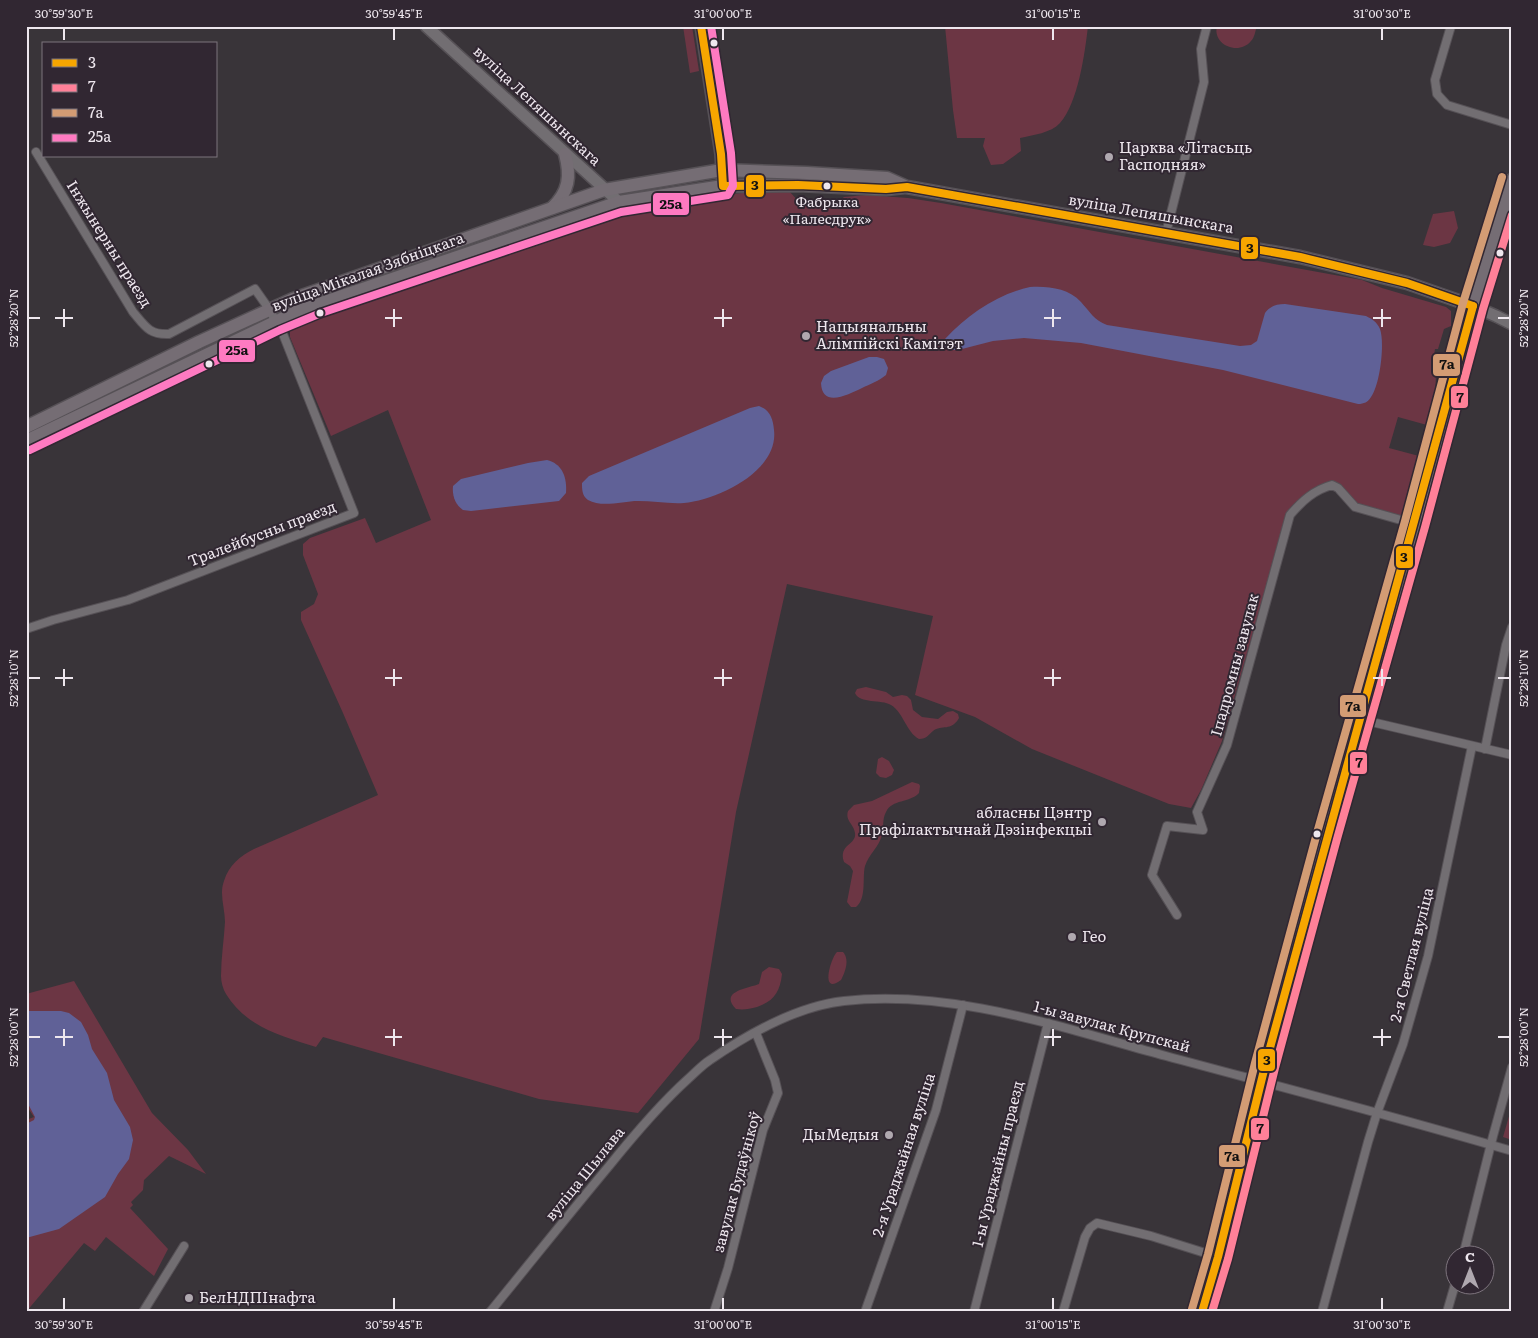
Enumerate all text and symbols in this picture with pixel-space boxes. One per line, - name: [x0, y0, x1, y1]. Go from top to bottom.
- text: 30°59'30"E: [35, 4, 94, 22]
- text: 30°59'45"E: [365, 4, 423, 22]
- text: 31°00'00"E: [694, 4, 752, 22]
- text: 31°00'15"E: [1025, 4, 1081, 22]
- text: 31°00'30"E: [1353, 4, 1411, 22]
- unlabelled marker: [709, 38, 719, 48]
- street label: вуліца Лепяшынскага: [469, 39, 608, 171]
- legend: [42, 42, 218, 158]
- text: 3: [88, 50, 96, 73]
- text: 7: [88, 74, 96, 97]
- text: 7а: [88, 100, 105, 123]
- text: 25а: [88, 124, 112, 147]
- place label: Царква «Літасьць Гасподняя»: [1119, 135, 1252, 175]
- marker: Царква «Літасьць Гасподняя»: [1103, 151, 1115, 163]
- line badge: 3: [745, 174, 765, 198]
- text: 3: [751, 174, 759, 194]
- street label: Інжынерны праезд: [62, 175, 159, 311]
- marker: Фабрыка «Палесдрук»: [822, 181, 832, 191]
- street label: вуліца Лепяшынскага: [1067, 187, 1237, 239]
- place label: Фабрыка «Палесдрук»: [782, 191, 872, 228]
- line badge: 25а: [652, 192, 690, 216]
- text: 25а: [659, 193, 683, 213]
- street label: вуліца Мікалая Зябніцкага: [268, 225, 468, 316]
- line badge: 3: [1240, 236, 1259, 260]
- text: 3: [1246, 237, 1254, 257]
- unlabelled marker: [1495, 248, 1505, 258]
- text: 52°28'20"N: [4, 288, 22, 348]
- text: 52°28'20"N: [1514, 288, 1532, 348]
- unlabelled marker: [315, 308, 325, 318]
- place label: Нацыянальны Алімпійскі Камітэт: [816, 314, 963, 354]
- marker: Нацыянальны Алімпійскі Камітэт: [800, 330, 812, 342]
- line badge: 25а: [218, 339, 256, 363]
- text: 25а: [225, 339, 249, 359]
- line badge: 7а: [1432, 353, 1461, 377]
- text: 7а: [1439, 353, 1456, 373]
- unlabelled marker: [204, 359, 214, 369]
- line badge: 7: [1450, 385, 1469, 409]
- text: 7: [1456, 386, 1464, 406]
- street label: Тралейбусны праезд: [184, 494, 339, 571]
- line badge: 3: [1395, 545, 1414, 569]
- text: 3: [1400, 546, 1408, 566]
- street label: Іпадромны завулак: [1203, 591, 1264, 738]
- text: 52°28'10"N: [4, 649, 22, 707]
- text: 52°28'10"N: [1514, 649, 1532, 707]
- line badge: 7а: [1339, 694, 1367, 718]
- text: 7а: [1345, 695, 1362, 715]
- line badge: 7: [1349, 751, 1368, 775]
- text: 7: [1355, 751, 1363, 771]
- place label: абласны Цэнтр Прафілактычнай Дэзінфекцыі: [859, 800, 1092, 840]
- marker: абласны Цэнтр Прафілактычнай Дэзінфекцыі: [1096, 816, 1108, 828]
- unlabelled marker: [1312, 829, 1322, 839]
- street label: 2-я Светлая вуліца: [1383, 884, 1439, 1024]
- place label: Гео: [1082, 924, 1106, 947]
- marker: Гео: [1066, 931, 1078, 943]
- street label: 1-ы завулак Крупскай: [1032, 994, 1193, 1058]
- text: 52°28'00"N: [4, 1007, 22, 1067]
- text: 52°28'00"N: [1514, 1007, 1532, 1067]
- line badge: 3: [1257, 1048, 1276, 1072]
- text: 3: [1263, 1049, 1271, 1069]
- street label: 2-я Ураджайная вуліца: [865, 1069, 940, 1239]
- street label: 1-ы Ураджайны праезд: [965, 1078, 1028, 1249]
- street label: завулак Будаўнікоў: [706, 1108, 766, 1255]
- line badge: 7: [1250, 1117, 1270, 1141]
- text: 7: [1256, 1117, 1264, 1137]
- street label: вуліца Шылава: [539, 1120, 630, 1225]
- place label: ДыМедыя: [803, 1122, 879, 1145]
- marker: ДыМедыя: [883, 1129, 895, 1141]
- line badge: 7а: [1218, 1144, 1246, 1168]
- text: 7а: [1224, 1145, 1241, 1165]
- north arrow: [1446, 1246, 1496, 1296]
- text: С: [1465, 1246, 1475, 1266]
- place label: БелНДПІнафта: [199, 1285, 317, 1308]
- marker: БелНДПІнафта: [183, 1292, 195, 1304]
- text: 30°59'30"E: [35, 1315, 94, 1333]
- text: 30°59'45"E: [365, 1315, 423, 1333]
- text: 31°00'00"E: [694, 1315, 752, 1333]
- text: 31°00'15"E: [1025, 1315, 1081, 1333]
- text: 31°00'30"E: [1353, 1315, 1411, 1333]

